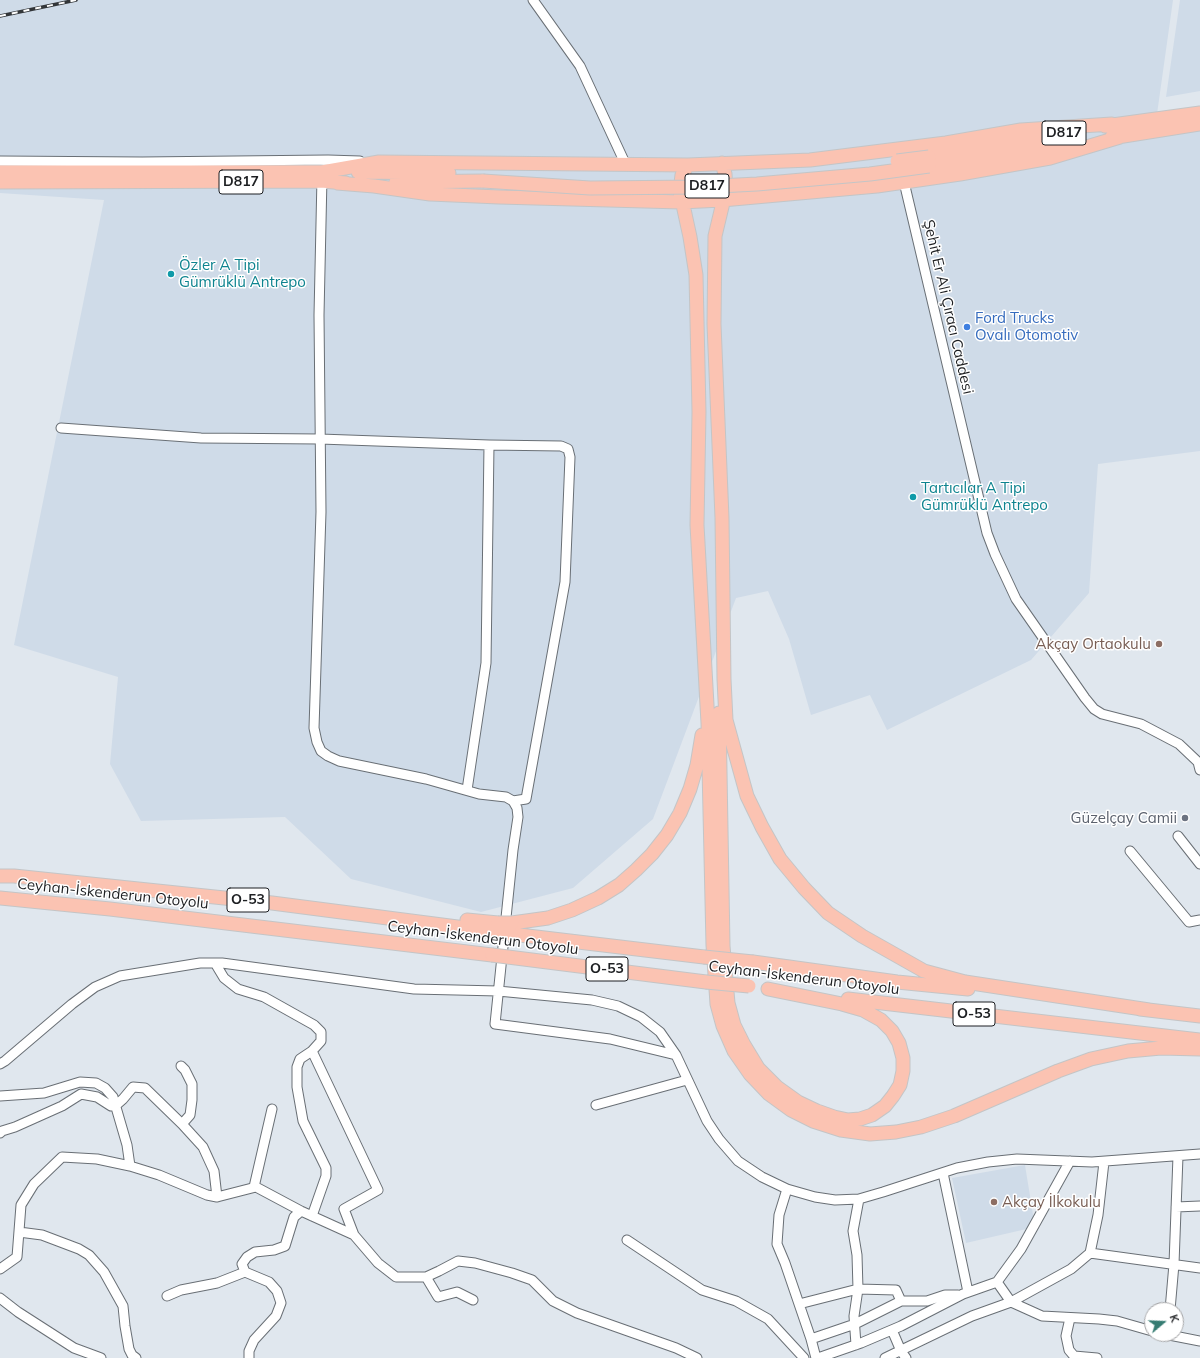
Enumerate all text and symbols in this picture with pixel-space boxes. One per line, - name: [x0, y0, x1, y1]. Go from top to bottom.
- road number: D817: [1042, 121, 1086, 145]
- road number: D817: [219, 170, 263, 194]
- road number: D817: [685, 174, 729, 198]
- street label: Şehit Er Ali Çıracı Caddesi: [919, 218, 977, 396]
- place label: Özler A Tipi Gümrüklü Antrepo: [179, 256, 306, 291]
- marker: Özler A Tipi Gümrüklü Antrepo: [166, 269, 176, 279]
- place label: Ford Trucks Ovalı Otomotiv: [975, 309, 1078, 344]
- marker: Ford Trucks Ovalı Otomotiv: [962, 322, 972, 332]
- place label: Tartıcılar A Tipi Gümrüklü Antrepo: [921, 479, 1048, 514]
- marker: Tartıcılar A Tipi Gümrüklü Antrepo: [908, 492, 918, 502]
- place label: Akçay Ortaokulu: [1035, 635, 1151, 653]
- marker: Akçay Ortaokulu: [1154, 639, 1164, 649]
- place label: Güzelçay Camii: [1071, 809, 1177, 827]
- marker: Güzelçay Camii: [1180, 813, 1190, 823]
- street label: Ceyhan-İskenderun Otoyolu: [16, 875, 210, 913]
- road number: O-53: [227, 888, 269, 912]
- street label: Ceyhan-İskenderun Otoyolu: [386, 917, 580, 959]
- road number: O-53: [586, 957, 628, 981]
- street label: Ceyhan-İskenderun Otoyolu: [707, 957, 901, 999]
- road number: O-53: [953, 1002, 995, 1026]
- place label: Akçay İlkokulu: [1002, 1193, 1101, 1211]
- marker: Akçay İlkokulu: [989, 1197, 999, 1207]
- north arrow: [1144, 1302, 1184, 1342]
- text: K: [1167, 1313, 1182, 1324]

